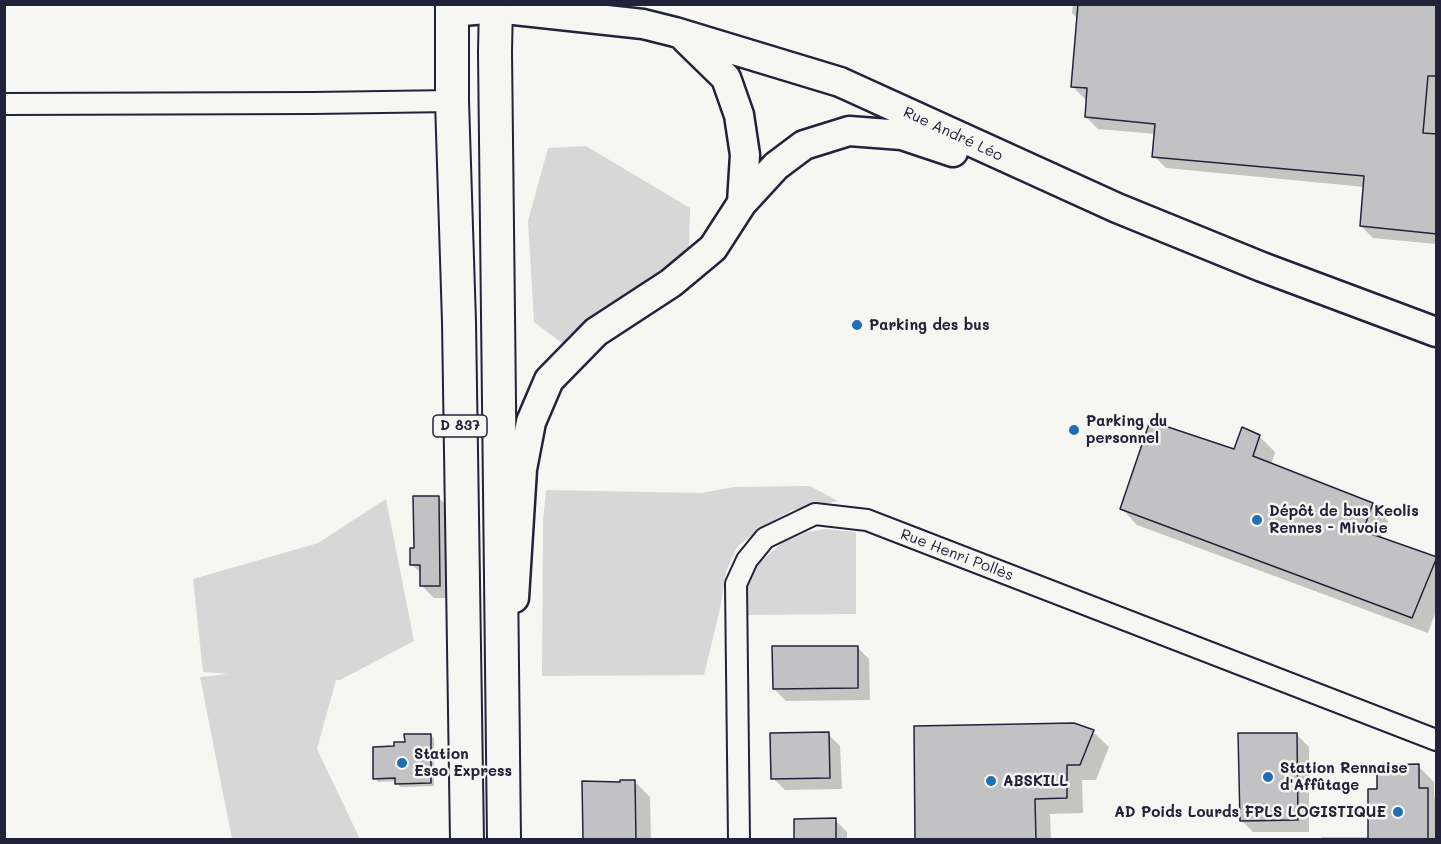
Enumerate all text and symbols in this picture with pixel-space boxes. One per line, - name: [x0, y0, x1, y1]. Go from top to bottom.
- street label: Rue André Léo: [900, 103, 1006, 165]
- place label: Parking des bus: [869, 316, 989, 334]
- marker: Parking des bus: [850, 318, 864, 332]
- place label: Parking du personnel: [1086, 412, 1167, 447]
- road number: D 837: [433, 415, 487, 437]
- marker: Parking du personnel: [1067, 423, 1081, 437]
- place label: Dépôt de bus Keolis Rennes - Mivoie: [1269, 502, 1419, 537]
- marker: Dépôt de bus Keolis Rennes - Mivoie: [1250, 513, 1264, 527]
- street label: Rue Henri Pollès: [898, 525, 1016, 585]
- place label: Station Esso Express: [414, 745, 512, 780]
- marker: Station Esso Express: [395, 756, 409, 770]
- place label: Station Rennaise d'Affûtage: [1280, 759, 1407, 794]
- marker: Station Rennaise d'Affûtage: [1261, 770, 1275, 784]
- place label: ABSKILL: [1003, 772, 1068, 790]
- marker: ABSKILL: [984, 774, 998, 788]
- place label: AD Poids Lourds FPLS LOGISTIQUE: [1114, 803, 1386, 821]
- marker: AD Poids Lourds FPLS LOGISTIQUE: [1391, 805, 1405, 819]

